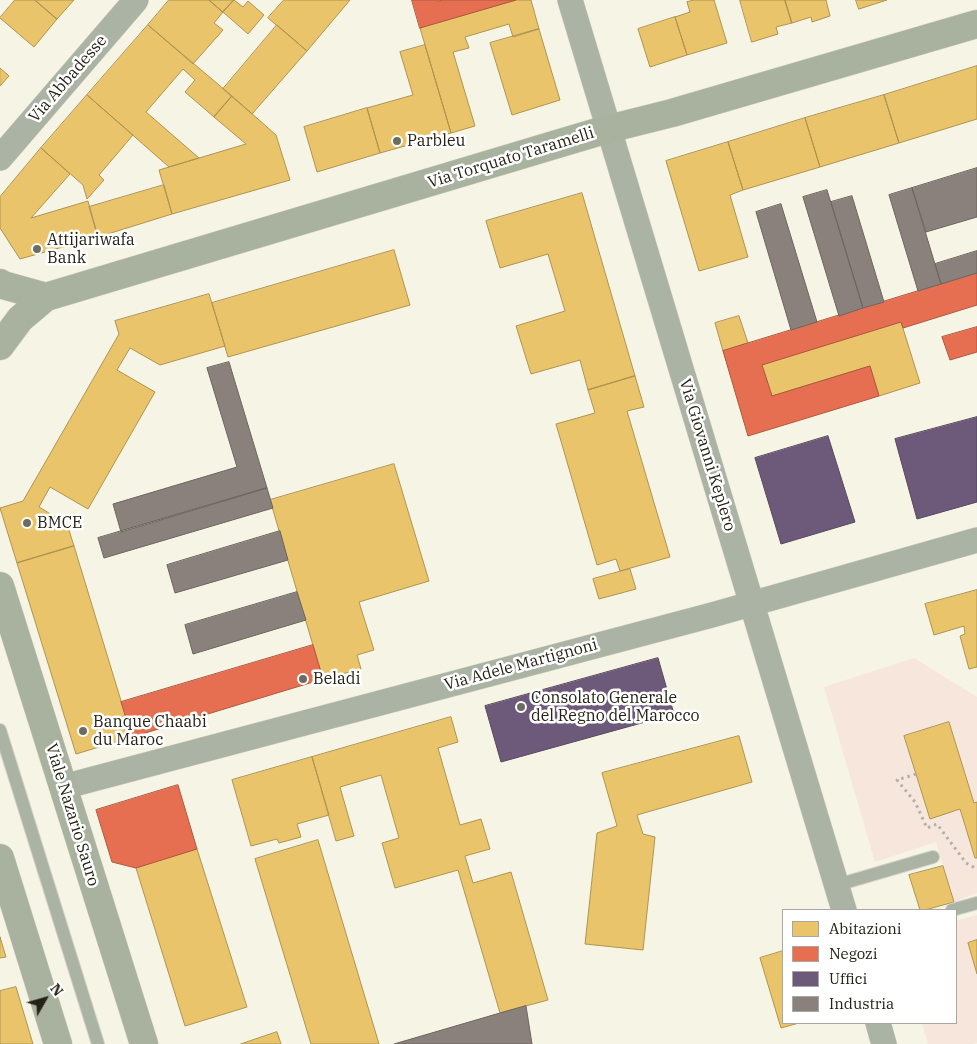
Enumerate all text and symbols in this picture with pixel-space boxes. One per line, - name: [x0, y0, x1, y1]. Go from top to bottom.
- street label: Via Abbadesse: [25, 31, 111, 127]
- street label: Via Torquato Taramelli: [426, 124, 596, 192]
- place label: Parbleu: [407, 131, 465, 151]
- marker: Parbleu: [391, 135, 403, 147]
- place label: Attijariwafa Bank: [47, 230, 135, 268]
- marker: Attijariwafa Bank: [31, 243, 43, 255]
- street label: Via Giovanni Keplero: [675, 377, 739, 533]
- place label: BMCE: [37, 513, 82, 533]
- marker: BMCE: [21, 517, 33, 529]
- street label: Via Adele Martignoni: [442, 635, 600, 695]
- place label: Beladi: [313, 669, 361, 689]
- marker: Beladi: [297, 673, 309, 685]
- place label: Consolato Generale del Regno del Marocco: [531, 688, 700, 726]
- marker: Consolato Generale del Regno del Marocco: [515, 701, 527, 713]
- place label: Banque Chaabi du Maroc: [93, 712, 207, 750]
- marker: Banque Chaabi du Maroc: [77, 725, 89, 737]
- street label: Viale Nazario Sauro: [41, 741, 103, 889]
- legend: [782, 909, 957, 1024]
- text: Abitazioni: [829, 919, 902, 938]
- text: Negozi: [829, 944, 877, 963]
- text: Uffici: [829, 969, 867, 988]
- north arrow: [20, 974, 70, 1024]
- text: N: [46, 980, 67, 1000]
- text: Industria: [829, 994, 894, 1013]

